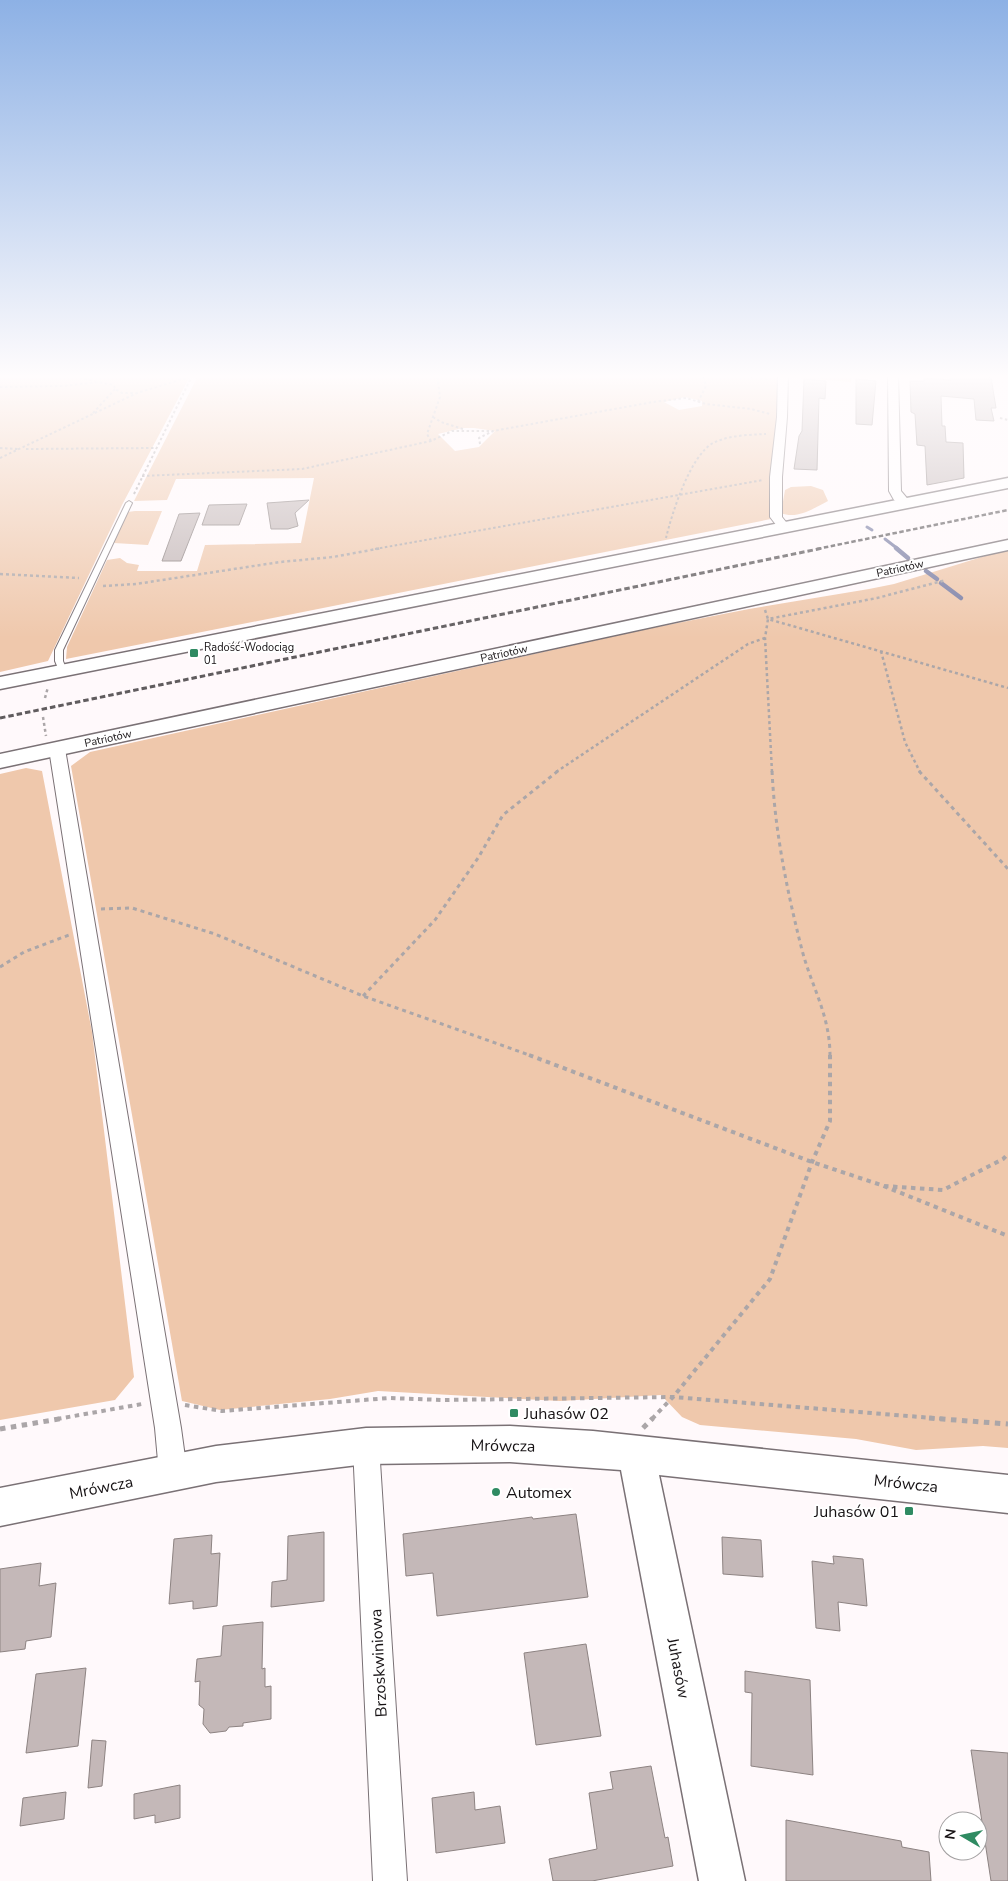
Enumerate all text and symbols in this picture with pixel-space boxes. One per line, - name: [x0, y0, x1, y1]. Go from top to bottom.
- street label: Patriotów: [875, 556, 925, 581]
- place label: Radość-Wodociąg 01: [204, 640, 294, 668]
- street label: Patriotów: [479, 641, 529, 666]
- marker: Radość-Wodociąg 01: [188, 647, 200, 659]
- street label: Patriotów: [83, 726, 133, 751]
- place label: Juhasów 02: [523, 1403, 609, 1425]
- marker: Juhasów 02: [508, 1407, 520, 1419]
- street label: Mrówcza: [470, 1434, 535, 1458]
- street label: Mrówcza: [873, 1470, 939, 1498]
- street label: Mrówcza: [67, 1471, 135, 1505]
- place label: Automex: [506, 1482, 572, 1504]
- marker: Automex: [490, 1486, 502, 1498]
- place label: Juhasów 01: [813, 1501, 899, 1523]
- marker: Juhasów 01: [903, 1505, 915, 1517]
- street label: Brzoskwiniowa: [365, 1608, 393, 1718]
- street label: Juhasów: [661, 1635, 695, 1701]
- north arrow: [938, 1811, 988, 1861]
- text: N: [940, 1827, 961, 1841]

